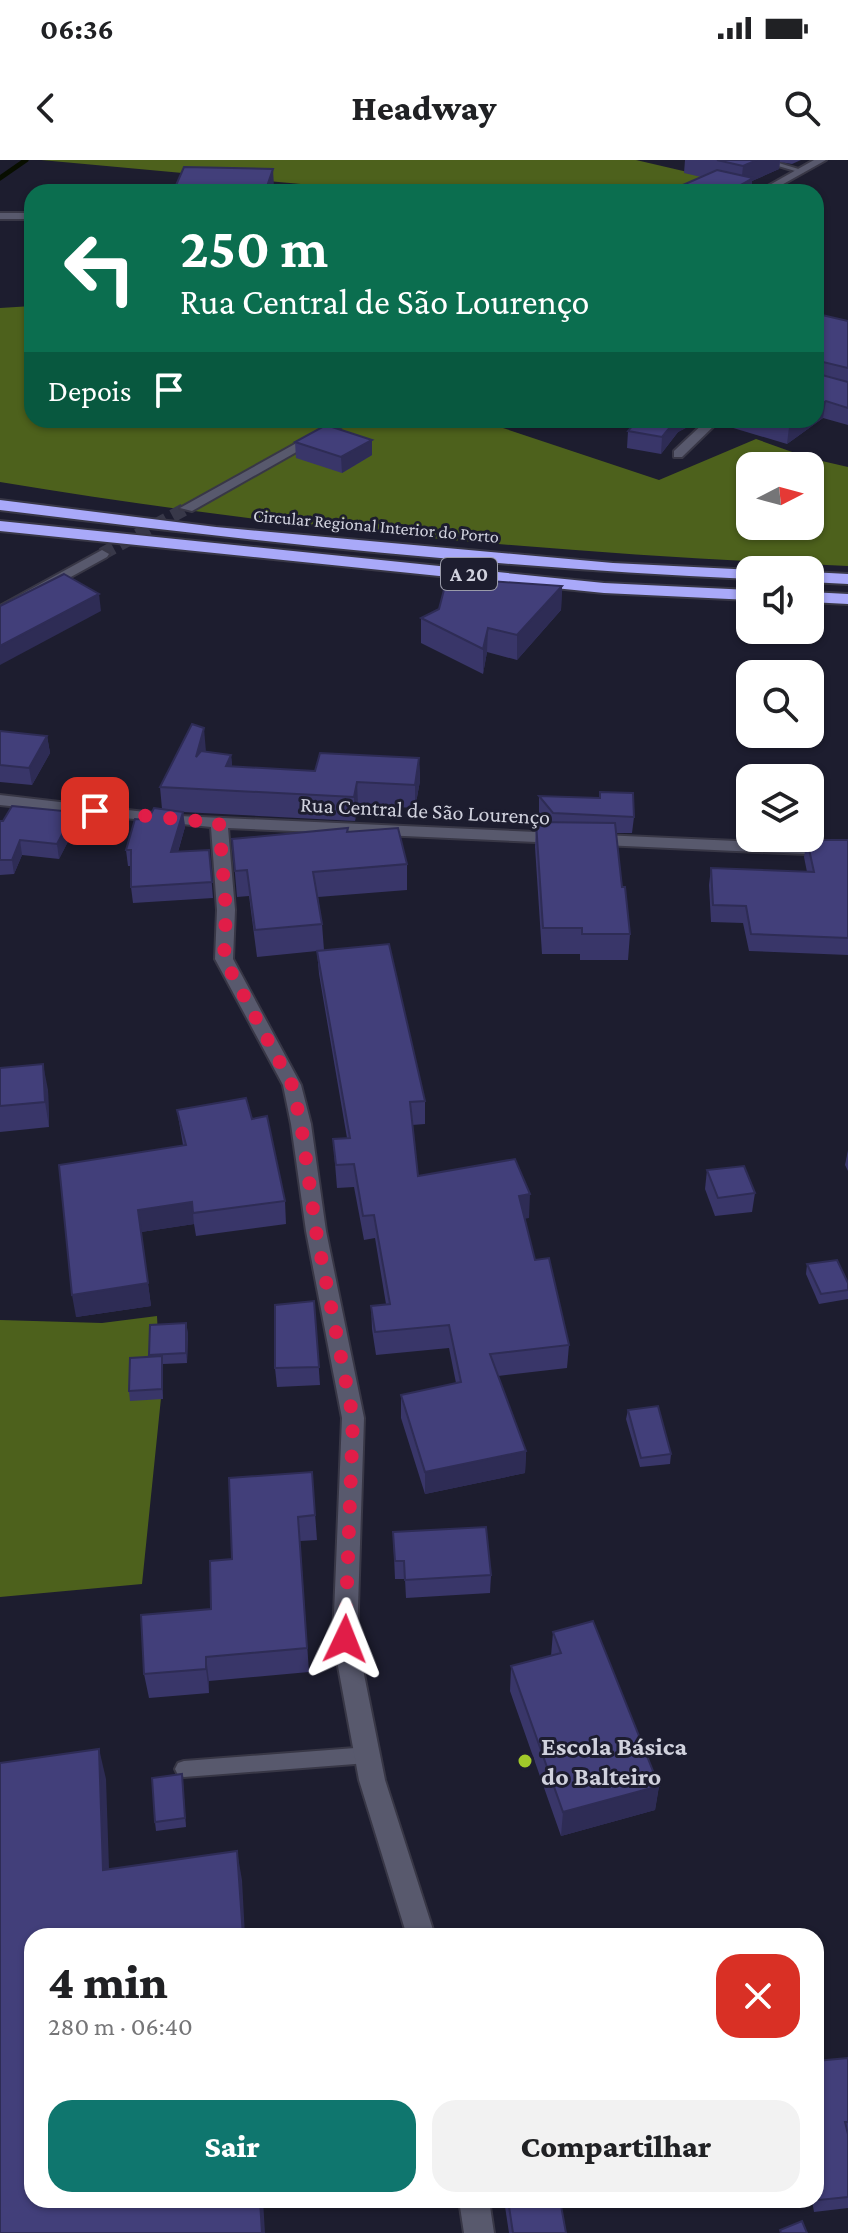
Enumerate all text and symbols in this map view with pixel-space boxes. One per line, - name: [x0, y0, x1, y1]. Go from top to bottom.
- text: 06:36: [40, 12, 114, 45]
- icon: back: [24, 86, 68, 130]
- icon: search: [780, 86, 824, 130]
- text: Headway: [352, 88, 496, 128]
- icon: left: [48, 216, 152, 320]
- text: 250 m: [180, 217, 328, 279]
- text: Rua Central de São Lourenço: [180, 282, 589, 322]
- icon: arrive: [147, 368, 191, 412]
- text: Depois: [48, 374, 131, 407]
- north arrow: [736, 452, 824, 540]
- map controls: [736, 452, 824, 852]
- street label: Circular Regional Interior do Porto: [252, 505, 500, 547]
- button: sound: [736, 556, 824, 644]
- road number: A 20: [441, 558, 497, 590]
- button: search: [736, 660, 824, 748]
- button: layers: [736, 764, 824, 852]
- pin: [61, 777, 129, 845]
- icon: arrive: [73, 789, 117, 833]
- street label: Rua Central de São Lourenço: [299, 791, 551, 830]
- position arrow: [303, 1597, 387, 1681]
- place label: Escola Básica do Balteiro: [541, 1732, 687, 1791]
- marker: Escola Básica do Balteiro: [516, 1752, 534, 1770]
- button: close: [716, 1954, 800, 2038]
- text: 4 min: [48, 1955, 168, 2008]
- text: 280 m · 06:40: [48, 2012, 193, 2041]
- button: Sair: [48, 2100, 416, 2192]
- button: Compartilhar: [432, 2100, 800, 2192]

